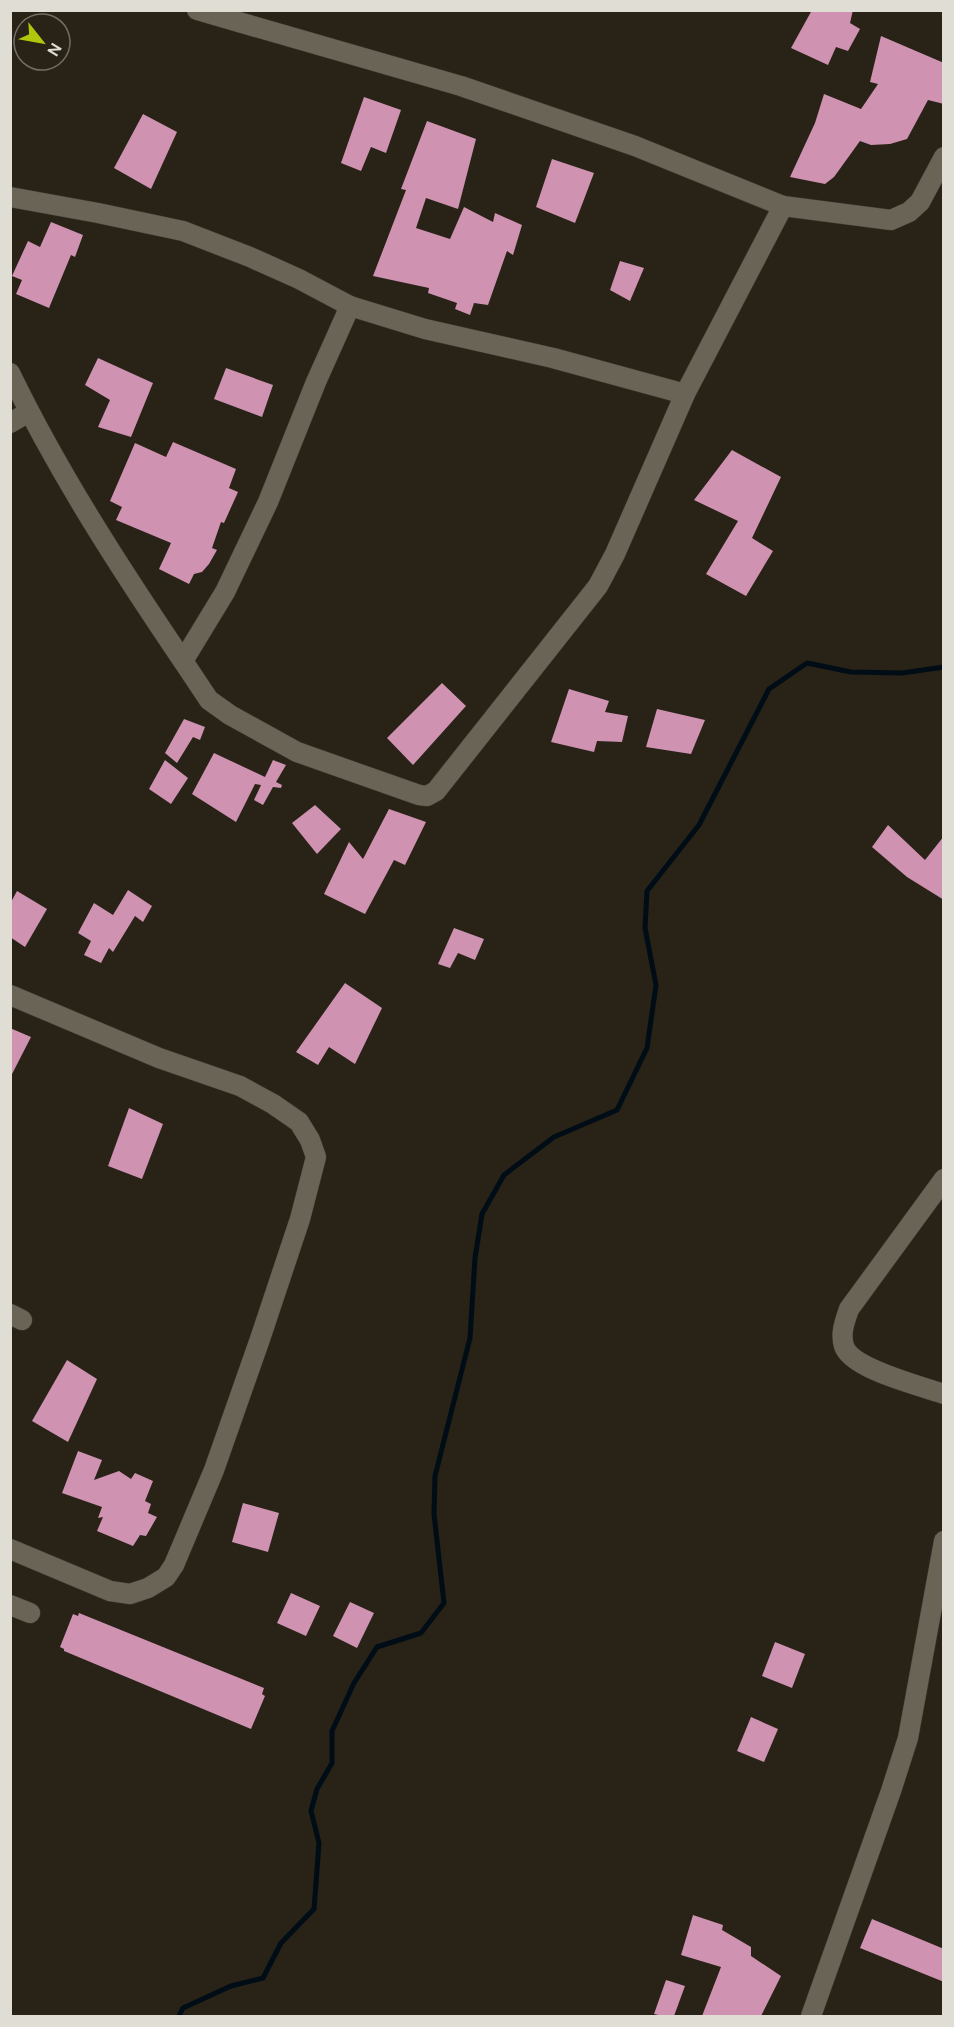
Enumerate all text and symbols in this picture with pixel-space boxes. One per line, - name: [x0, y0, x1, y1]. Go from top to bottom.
- north arrow: [12, 12, 72, 72]
- text: N: [42, 39, 66, 60]

